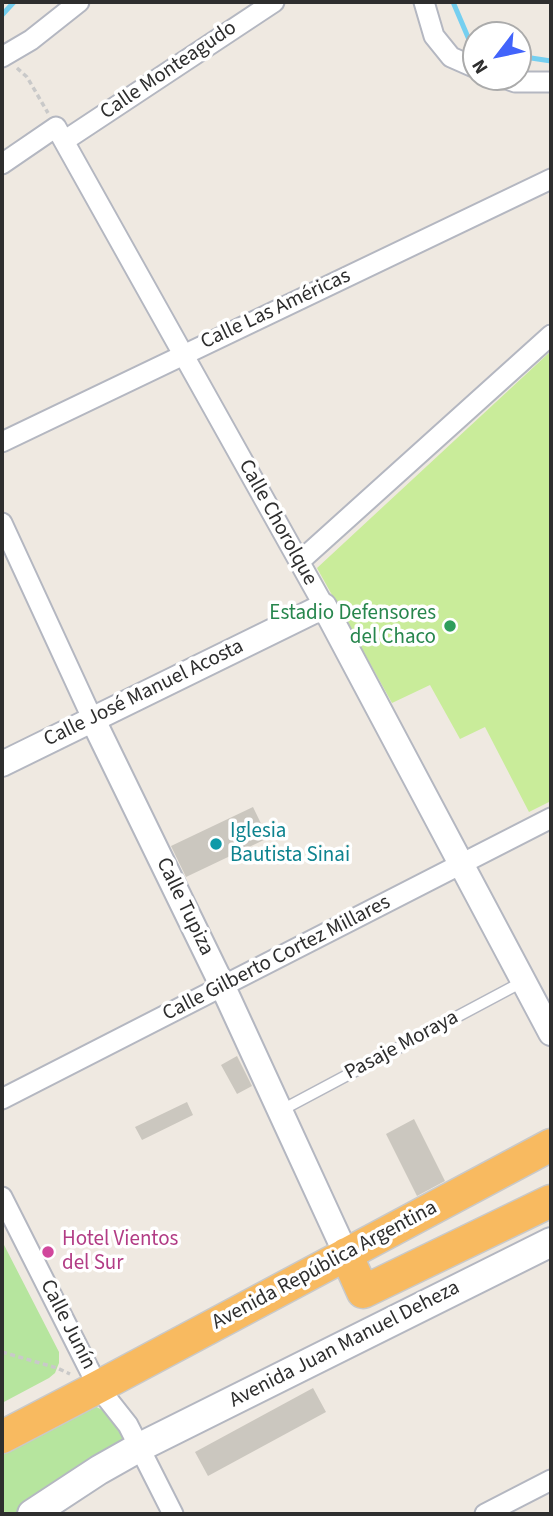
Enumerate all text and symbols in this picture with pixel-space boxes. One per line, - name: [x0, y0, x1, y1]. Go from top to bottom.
- street label: Calle Monteagudo: [96, 16, 242, 126]
- north arrow: [462, 21, 532, 91]
- text: N: [466, 54, 495, 79]
- street label: Calle Las Américas: [197, 264, 355, 356]
- street label: Calle Chorolque: [232, 456, 322, 590]
- place label: Estadio Defensores del Chaco: [269, 601, 436, 651]
- marker: Estadio Defensores del Chaco: [442, 618, 458, 634]
- street label: Calle José Manuel Acosta: [40, 635, 248, 753]
- place label: Iglesia Bautista Sinai: [230, 819, 350, 869]
- marker: Iglesia Bautista Sinai: [208, 836, 224, 852]
- street label: Calle Tupiza: [150, 854, 218, 960]
- street label: Calle Gilberto Cortez Millares: [159, 891, 395, 1027]
- street label: Pasaje Moraya: [341, 1006, 463, 1086]
- street label: Avenida República Argentina: [208, 1196, 442, 1336]
- place label: Hotel Vientos del Sur: [62, 1227, 178, 1277]
- marker: Hotel Vientos del Sur: [40, 1244, 56, 1260]
- street label: Calle Junín: [34, 1276, 100, 1374]
- street label: Avenida Juan Manuel Deheza: [226, 1276, 464, 1414]

